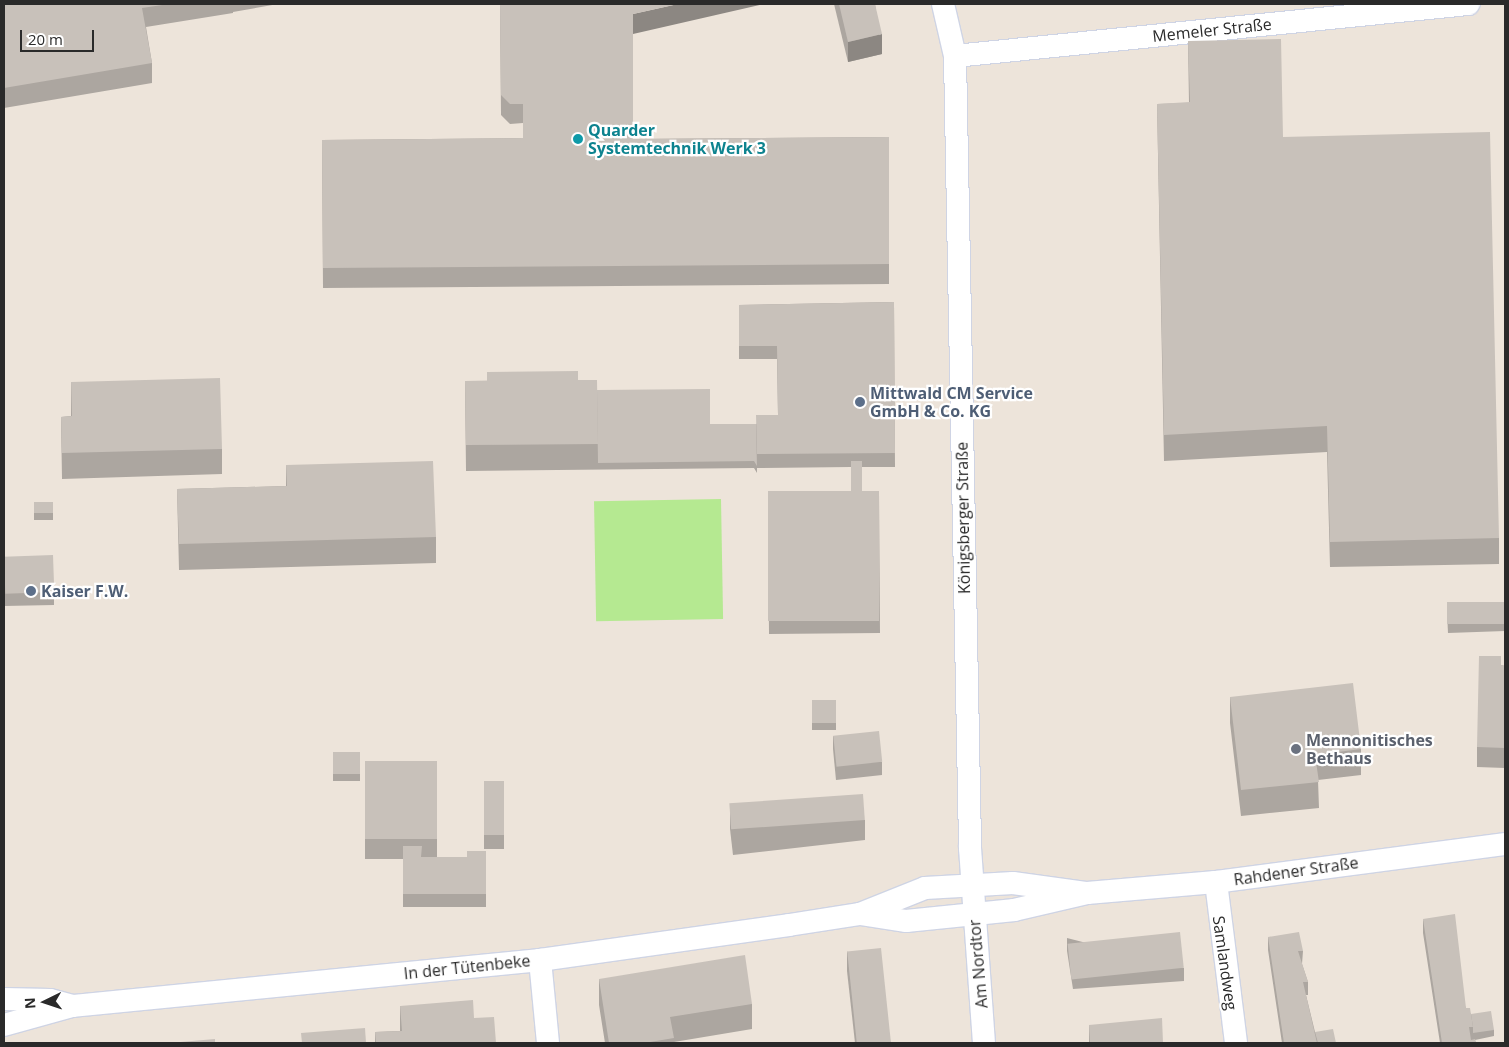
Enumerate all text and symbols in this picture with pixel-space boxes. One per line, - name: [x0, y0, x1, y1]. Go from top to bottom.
- street label: Memeler Straße: [1151, 14, 1273, 46]
- scale bar: [22, 20, 96, 52]
- text: 20 m: [28, 29, 63, 49]
- place label: Quarder Systemtechnik Werk 3: [588, 120, 766, 158]
- marker: Quarder Systemtechnik Werk 3: [572, 133, 584, 145]
- place label: Mittwald CM Service GmbH & Co. KG: [870, 383, 1033, 421]
- marker: Mittwald CM Service GmbH & Co. KG: [854, 396, 866, 408]
- street label: Königsberger Straße: [952, 442, 974, 594]
- place label: Kaiser F.W.: [41, 581, 128, 601]
- marker: Kaiser F.W.: [25, 585, 37, 597]
- place label: Mennonitisches Bethaus: [1306, 730, 1433, 768]
- marker: Mennonitisches Bethaus: [1290, 743, 1302, 755]
- street label: Rahdener Straße: [1232, 853, 1360, 889]
- street label: Samlandweg: [1209, 915, 1241, 1011]
- street label: Am Nordtor: [965, 919, 991, 1009]
- street label: In der Tütenbeke: [403, 951, 531, 983]
- north arrow: [20, 977, 70, 1027]
- text: N: [20, 997, 39, 1009]

